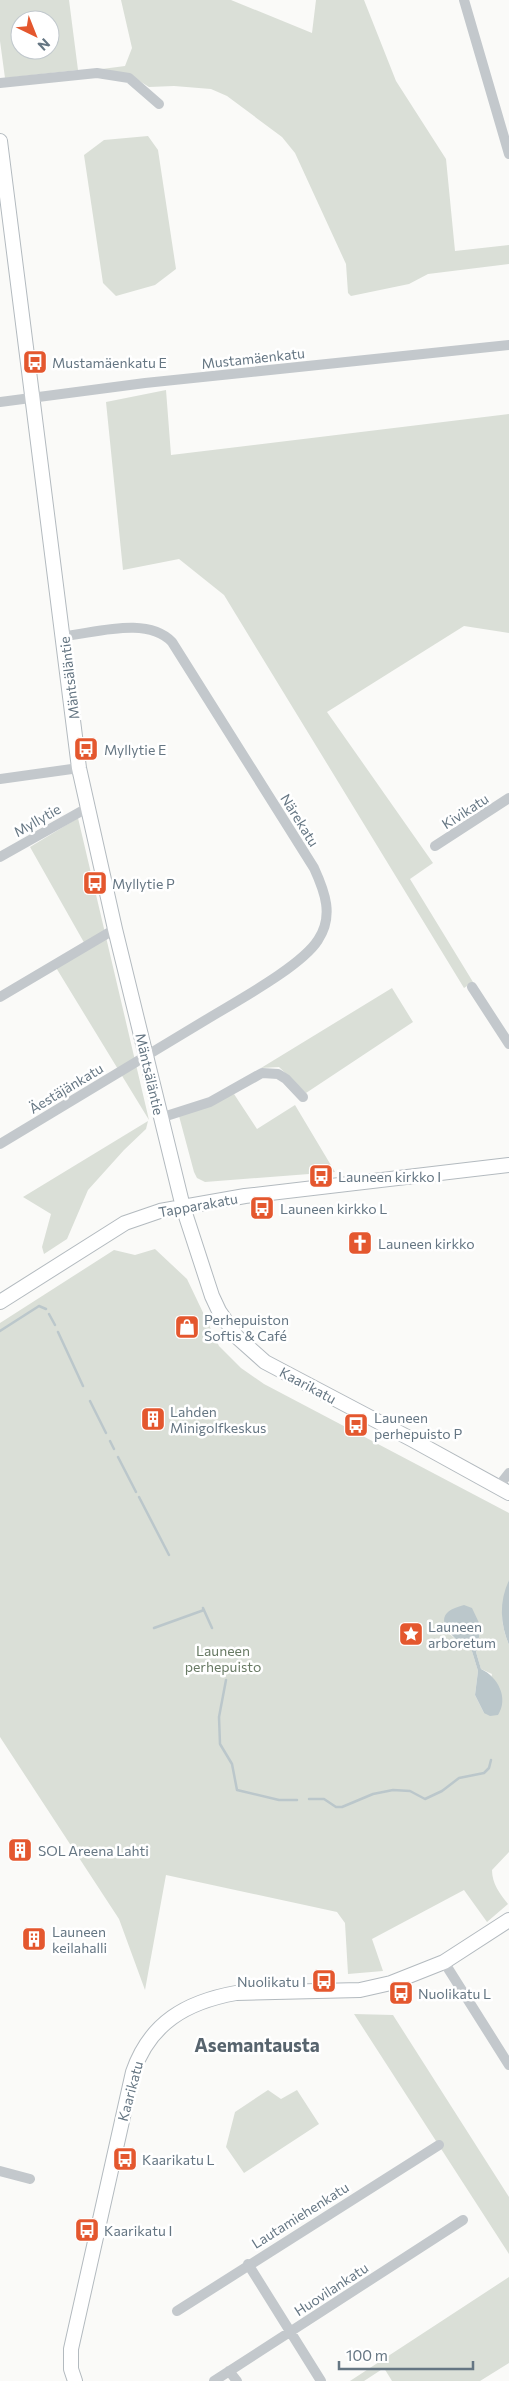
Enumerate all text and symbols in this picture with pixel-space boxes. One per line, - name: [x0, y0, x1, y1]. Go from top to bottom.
- north arrow: [10, 10, 60, 60]
- text: N: [35, 35, 54, 55]
- street label: Mustamäenkatu: [200, 344, 306, 372]
- bus stop icon: Mustamäenkatu E: [22, 349, 48, 375]
- place label: Mustamäenkatu E: [52, 354, 167, 371]
- street label: Mäntsäläntie: [55, 636, 83, 720]
- bus stop icon: Myllytie E: [73, 736, 99, 762]
- place label: Myllytie E: [104, 741, 166, 758]
- street label: Närekatu: [277, 790, 323, 850]
- street label: Kivikatu: [438, 790, 492, 832]
- street label: Myllytie: [11, 800, 63, 840]
- bus stop icon: Myllytie P: [82, 870, 108, 896]
- place label: Myllytie P: [112, 875, 175, 892]
- street label: Mäntsäläntie: [132, 1031, 168, 1117]
- street label: Äestäjänkatu: [26, 1059, 106, 1117]
- bus stop icon: Launeen kirkko I: [308, 1163, 334, 1189]
- place label: Launeen kirkko I: [338, 1168, 441, 1185]
- street label: Tapparakatu: [157, 1190, 239, 1220]
- bus stop icon: Launeen kirkko L: [249, 1195, 275, 1221]
- place label: Launeen kirkko L: [280, 1200, 387, 1217]
- church icon: Launeen kirkko: [347, 1230, 373, 1256]
- place label: Launeen kirkko: [378, 1235, 475, 1252]
- place label: Perhepuiston Softis & Café: [204, 1311, 289, 1344]
- shop icon: Perhepuiston Softis & Café: [174, 1314, 200, 1340]
- street label: Kaarikatu: [277, 1363, 339, 1407]
- place label: Lahden Minigolfkeskus: [170, 1403, 266, 1436]
- building icon: Lahden Minigolfkeskus: [140, 1406, 166, 1432]
- place label: Launeen perhepuisto P: [374, 1409, 462, 1442]
- bus stop icon: Launeen perhepuisto P: [343, 1412, 369, 1438]
- place label: Launeen arboretum: [428, 1618, 496, 1651]
- place icon: Launeen arboretum: [398, 1621, 424, 1647]
- park label: Launeen perhepuisto: [185, 1642, 261, 1675]
- building icon: SOL Areena Lahti: [7, 1837, 33, 1863]
- place label: SOL Areena Lahti: [38, 1842, 149, 1859]
- place label: Launeen keilahalli: [52, 1923, 107, 1956]
- building icon: Launeen keilahalli: [21, 1926, 47, 1952]
- bus stop icon: Nuolikatu I: [311, 1968, 337, 1994]
- place label: Nuolikatu I: [237, 1973, 306, 1990]
- bus stop icon: Nuolikatu L: [388, 1980, 414, 2006]
- place label: Nuolikatu L: [418, 1985, 491, 2002]
- district label: Asemantausta: [194, 2033, 320, 2056]
- street label: Kaarikatu: [114, 2059, 146, 2123]
- bus stop icon: Kaarikatu L: [112, 2146, 138, 2172]
- place label: Kaarikatu L: [142, 2151, 214, 2168]
- street label: Lautamiehenkatu: [248, 2178, 352, 2252]
- bus stop icon: Kaarikatu I: [74, 2217, 100, 2243]
- place label: Kaarikatu I: [104, 2222, 172, 2239]
- street label: Huovilankatu: [291, 2259, 371, 2319]
- scale bar: [339, 2338, 473, 2370]
- text: 100 m: [346, 2346, 388, 2364]

